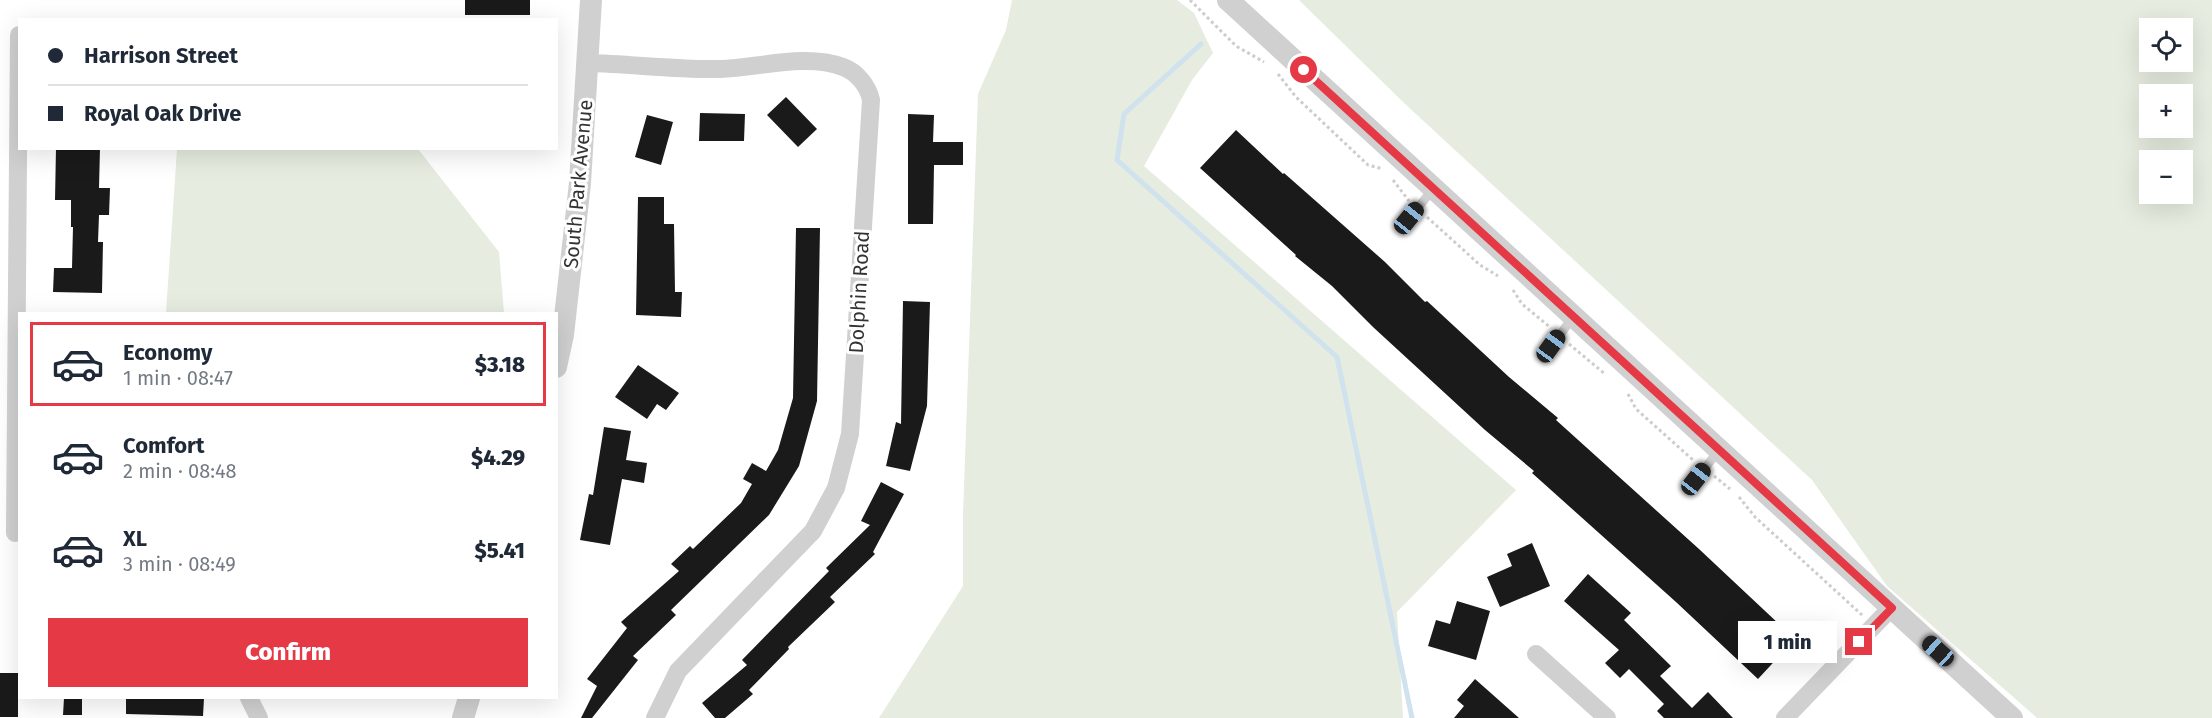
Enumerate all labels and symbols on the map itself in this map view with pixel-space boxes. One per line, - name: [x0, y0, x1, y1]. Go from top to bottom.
- route start: [1290, 56, 1317, 83]
- street label: South Park Avenue: [559, 99, 597, 269]
- car: [1391, 198, 1427, 238]
- street label: Dolphin Road: [844, 230, 874, 354]
- car: [1533, 326, 1569, 366]
- car: [1678, 459, 1714, 499]
- callout: 1 min: [1739, 621, 1838, 663]
- route end: [1845, 628, 1872, 655]
- car: [1919, 632, 1957, 670]

